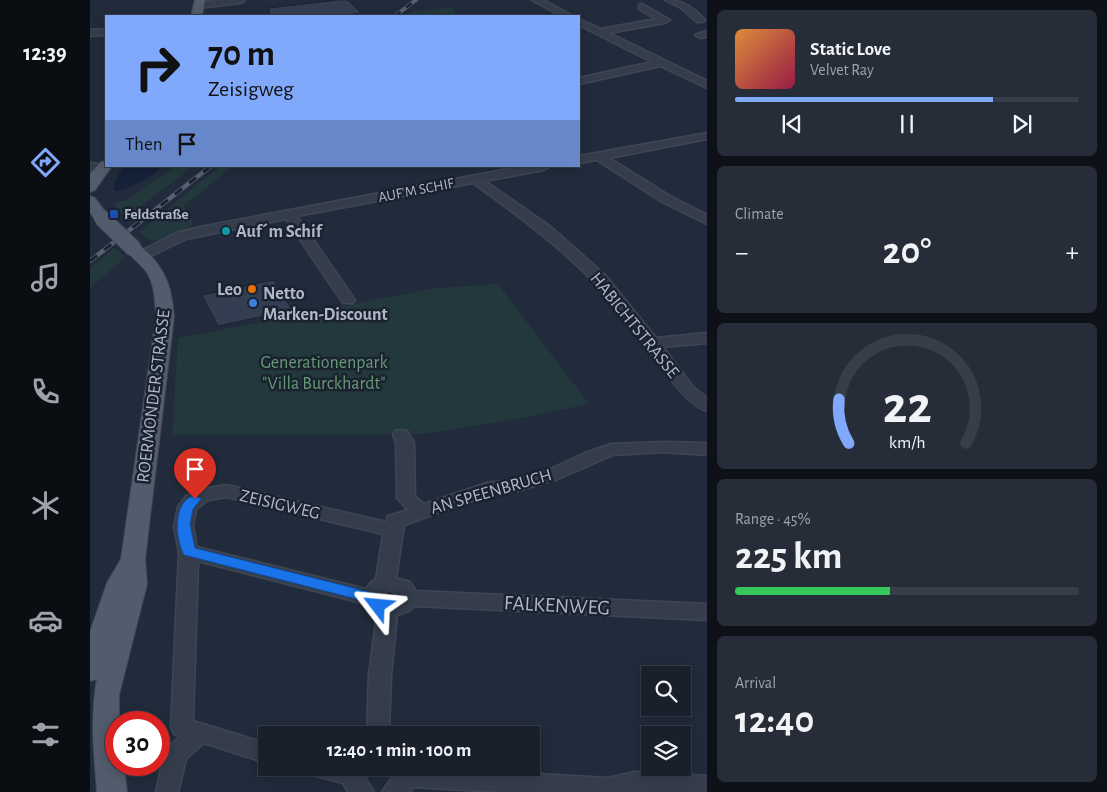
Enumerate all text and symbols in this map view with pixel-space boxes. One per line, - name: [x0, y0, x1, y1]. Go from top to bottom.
- icon: right: [125, 35, 190, 100]
- text: 70 m: [208, 37, 275, 72]
- text: Static Love: [810, 40, 891, 59]
- text: 12:39: [23, 42, 67, 64]
- text: Velvet Ray: [810, 62, 874, 78]
- text: Zeisigweg: [208, 78, 294, 100]
- icon: previous: [778, 110, 806, 138]
- icon: pause: [893, 110, 921, 138]
- icon: next: [1008, 110, 1036, 138]
- icon: arrive: [173, 130, 201, 158]
- text: Then: [125, 135, 163, 154]
- icon: directions: [28, 145, 63, 180]
- street label: AUF'M SCHIF: [377, 176, 456, 205]
- text: Climate: [735, 206, 784, 222]
- place label: Feldstraße: [124, 207, 188, 222]
- marker: Feldstraße: [108, 208, 120, 220]
- place label: Auf´m Schif: [236, 223, 324, 241]
- marker: Auf´m Schif: [220, 225, 232, 237]
- text: 20°: [883, 233, 931, 271]
- text: −: [735, 239, 748, 267]
- text: +: [1066, 239, 1079, 267]
- icon: music: [28, 260, 63, 295]
- street label: HABICHTSTRASSE: [586, 269, 682, 382]
- place label: Leo: [217, 281, 242, 299]
- marker: Leo: [246, 283, 258, 295]
- place label: Netto Marken-Discount: [263, 285, 388, 324]
- marker: Netto Marken-Discount: [247, 297, 259, 309]
- street label: ROERMONDER STRASSE: [134, 308, 174, 484]
- park label: Generationenpark "Villa Burckhardt": [260, 354, 388, 393]
- icon: phone: [28, 374, 63, 409]
- text: 22: [883, 380, 931, 432]
- text: km/h: [889, 434, 925, 452]
- pin: [174, 448, 216, 499]
- icon: arrive: [181, 455, 209, 483]
- street label: AN SPEENBRUCH: [429, 466, 554, 518]
- street label: ZEISIGWEG: [238, 487, 322, 523]
- icon: climate: [28, 488, 63, 523]
- text: Range · 45%: [735, 511, 811, 527]
- text: 225 km: [735, 538, 842, 576]
- position arrow: [351, 579, 403, 631]
- street label: FALKENWEG: [503, 592, 611, 619]
- icon: car: [28, 603, 63, 638]
- map controls: [641, 666, 691, 776]
- button: search: [641, 666, 691, 716]
- text: Arrival: [735, 675, 776, 691]
- text: 12:40: [735, 702, 814, 740]
- speed limit sign: 30: [105, 711, 170, 776]
- icon: filters: [28, 717, 63, 752]
- button: layers: [641, 726, 691, 776]
- text: 12:40 · 1 min · 100 m: [327, 741, 471, 760]

